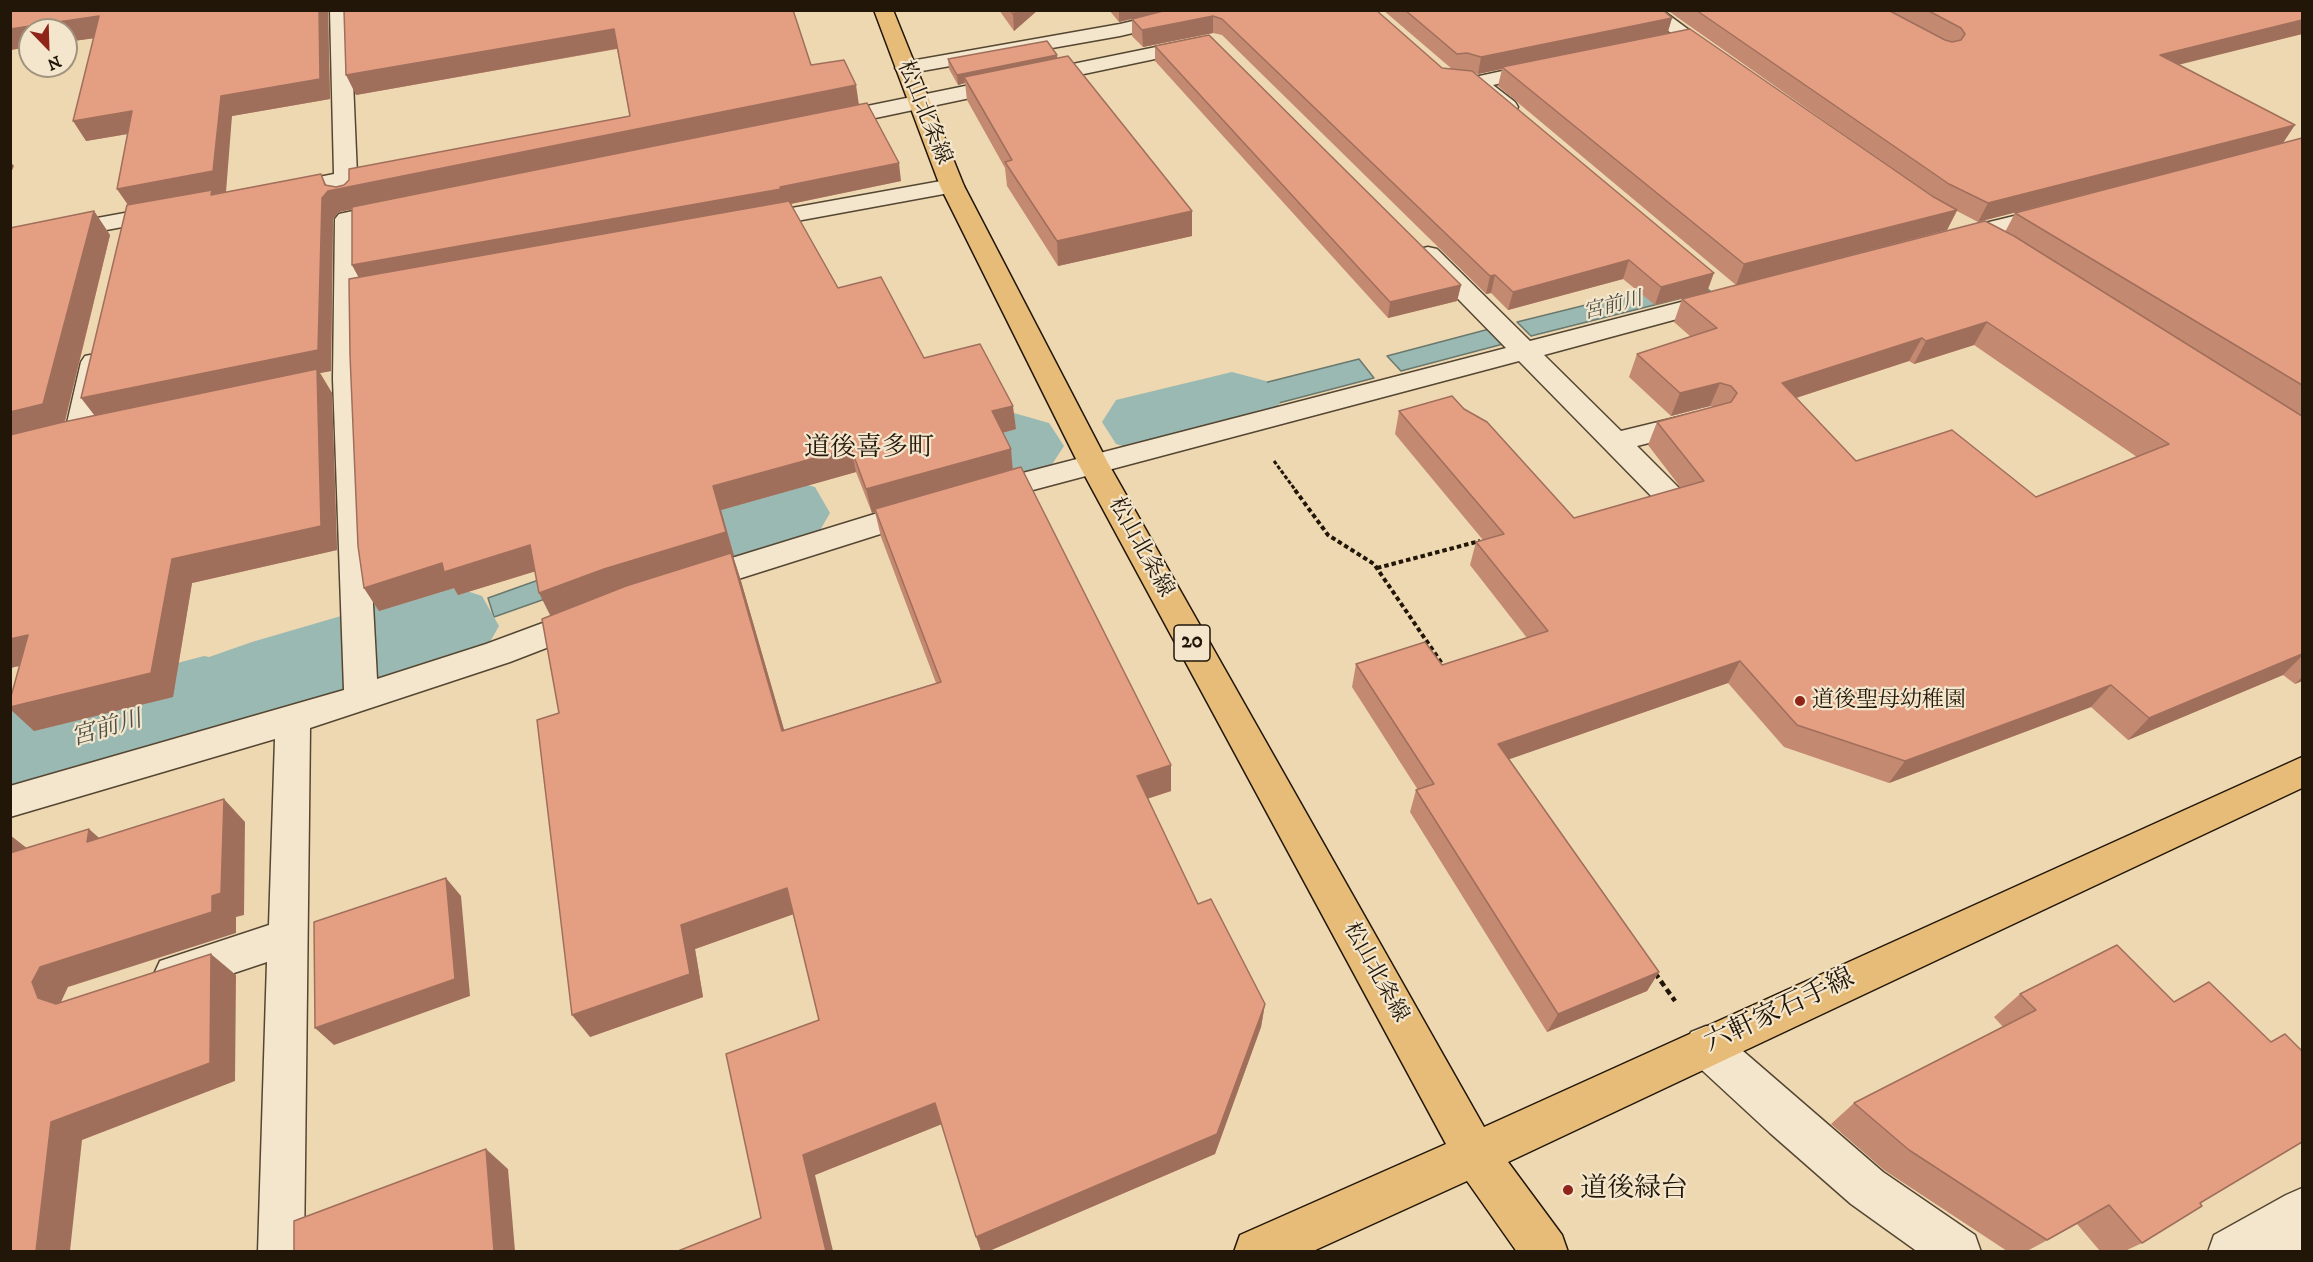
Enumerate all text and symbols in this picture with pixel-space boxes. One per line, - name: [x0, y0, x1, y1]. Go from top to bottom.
- north arrow: [18, 18, 78, 78]
- text: N: [44, 51, 64, 74]
- street label: 松山北条線: [890, 57, 956, 169]
- water label: 宮前川: [1581, 288, 1645, 326]
- district label: 道後喜多町: [804, 434, 934, 466]
- street label: 松山北条線: [1102, 493, 1178, 603]
- road number: 20: [1174, 625, 1210, 661]
- place label: 道後聖母幼稚園: [1812, 688, 1966, 714]
- marker: 道後聖母幼稚園: [1793, 694, 1807, 708]
- water label: 宮前川: [68, 706, 146, 754]
- street label: 松山北条線: [1337, 918, 1413, 1028]
- street label: 六軒家石手線: [1700, 963, 1860, 1061]
- place label: 道後緑台: [1580, 1174, 1688, 1206]
- marker: 道後緑台: [1561, 1183, 1575, 1197]

